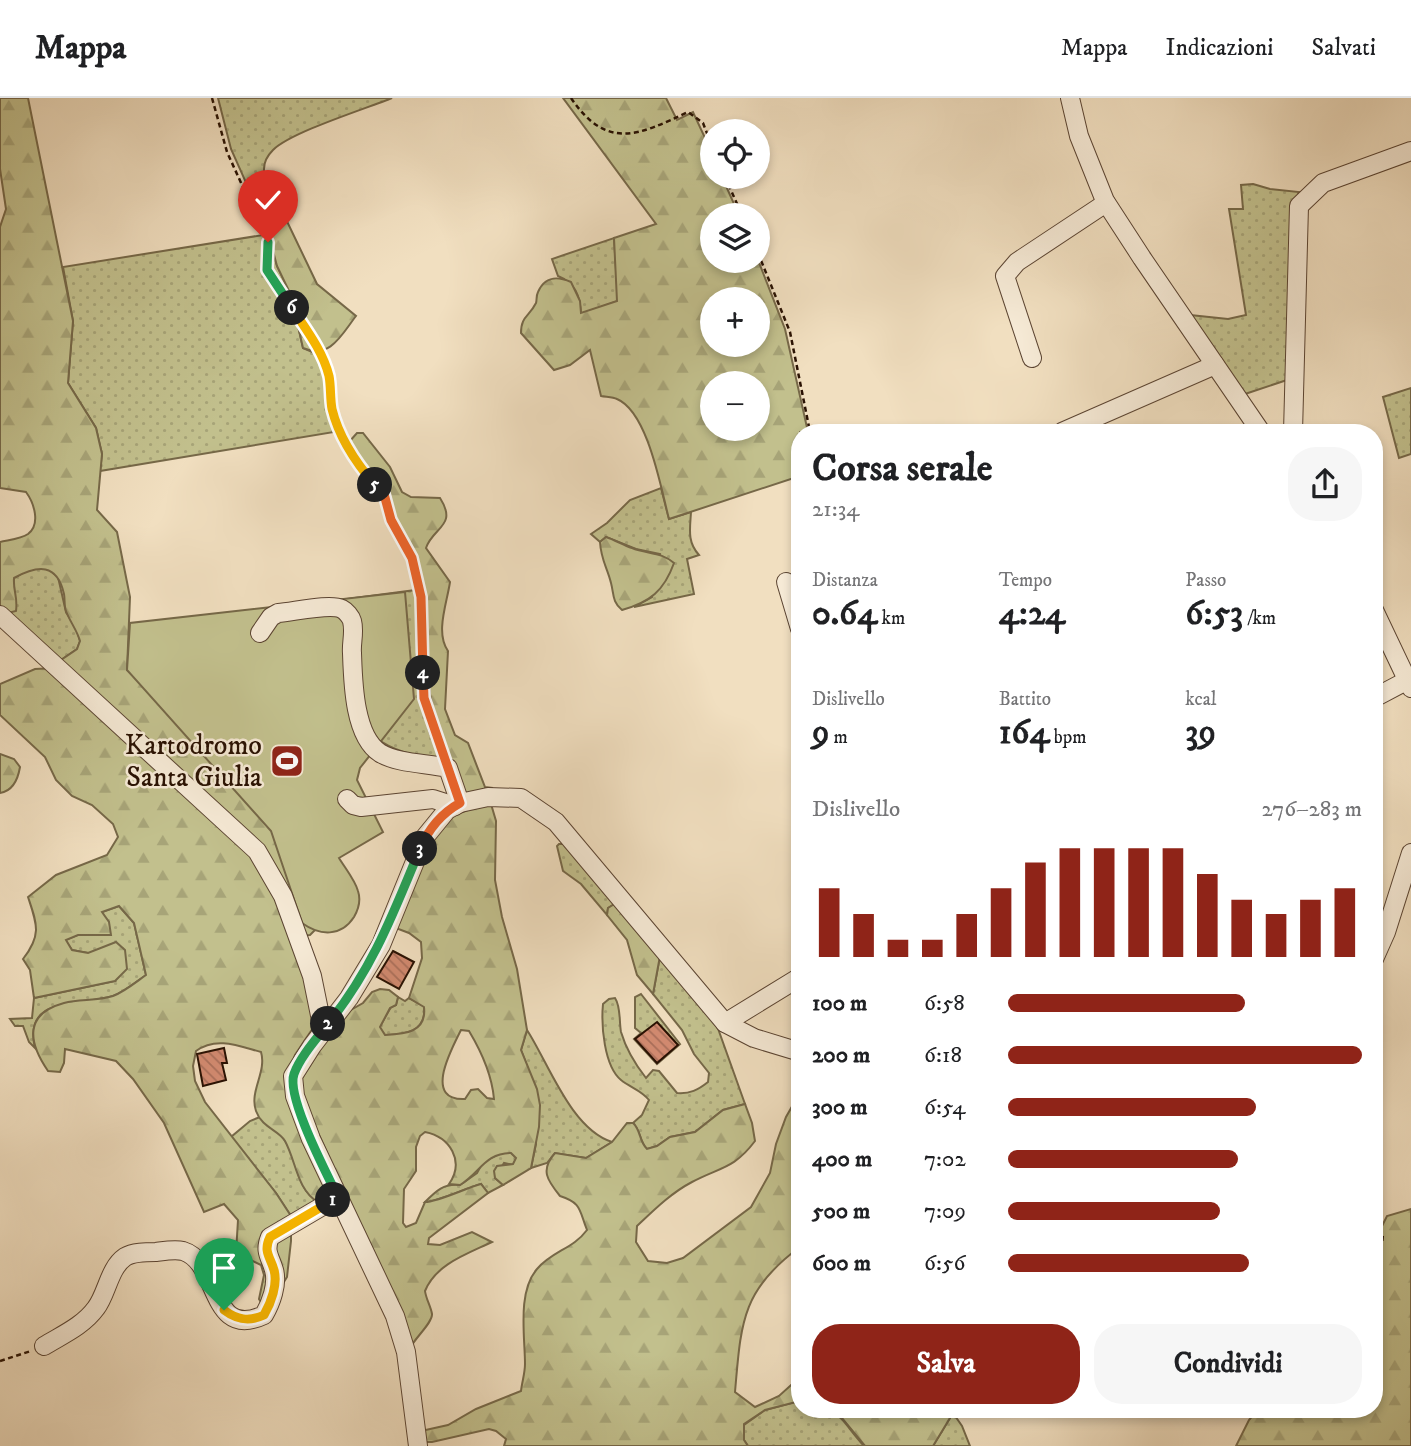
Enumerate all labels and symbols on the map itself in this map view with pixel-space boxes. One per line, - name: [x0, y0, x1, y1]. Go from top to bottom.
- pin: [238, 170, 298, 242]
- pin: 6: [274, 290, 310, 326]
- pin: 5: [358, 468, 392, 502]
- pin: 4: [406, 656, 440, 690]
- place label: Kartodromo Santa Giulia: [125, 728, 262, 795]
- sports icon: Kartodromo Santa Giulia: [268, 742, 306, 780]
- pin: 3: [402, 832, 438, 866]
- pin: 2: [310, 1006, 346, 1042]
- pin: 1: [316, 1182, 350, 1218]
- pin: [194, 1238, 254, 1310]

